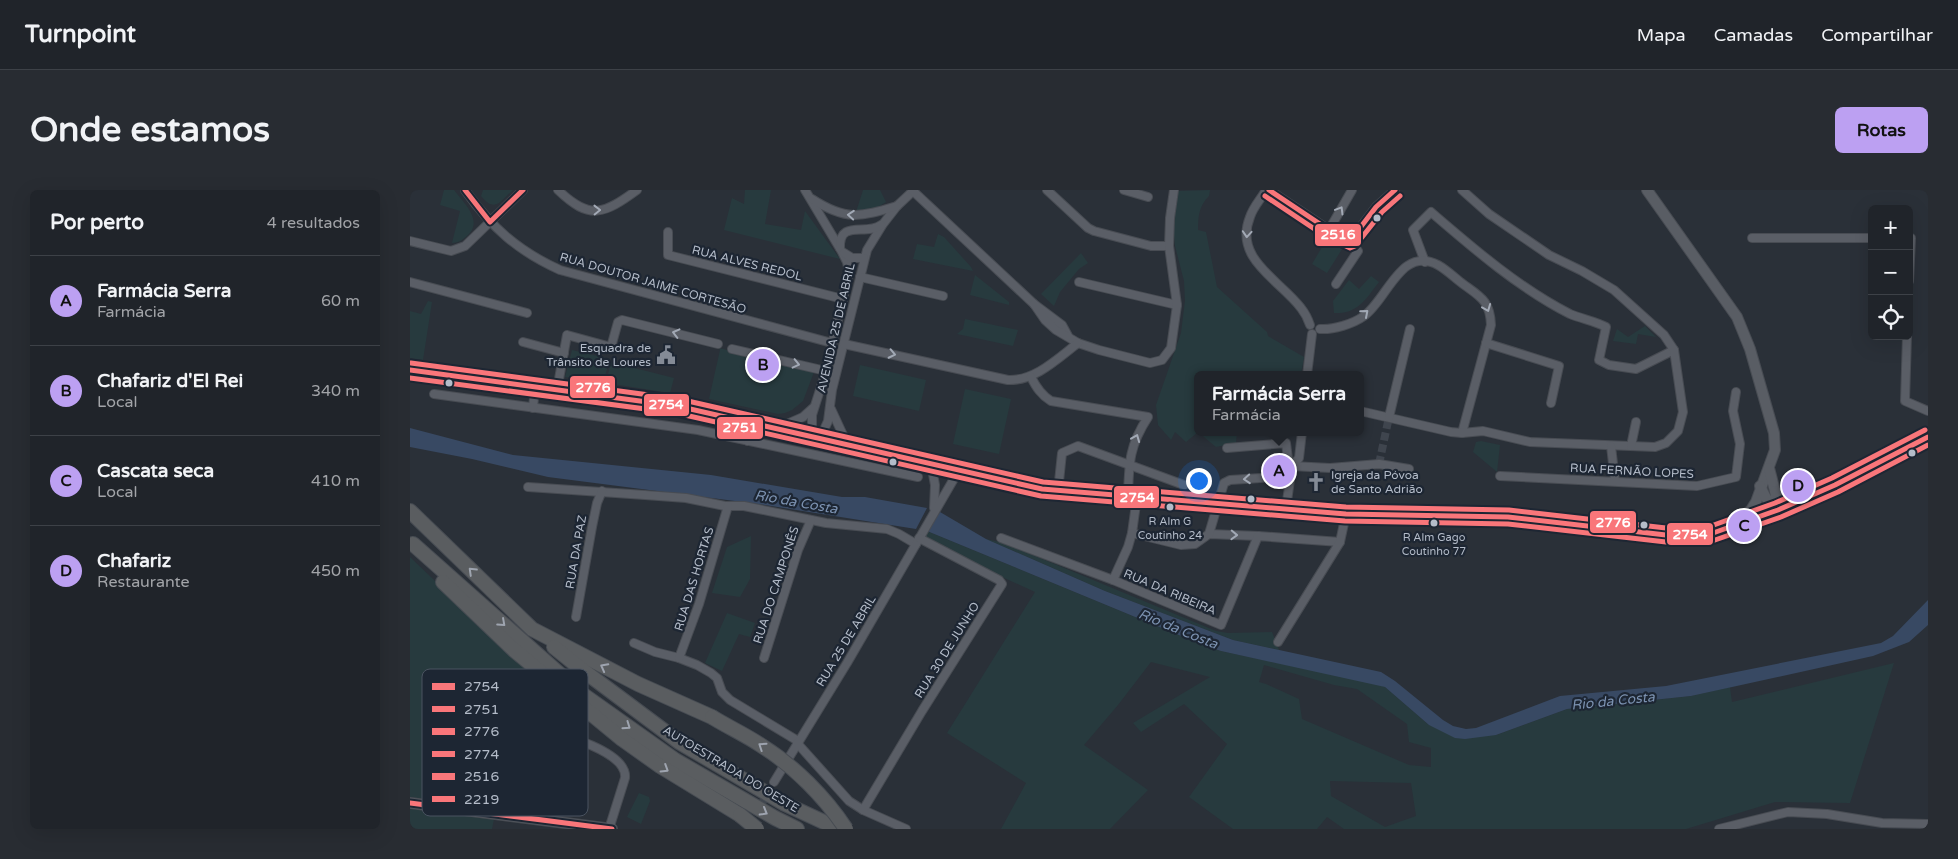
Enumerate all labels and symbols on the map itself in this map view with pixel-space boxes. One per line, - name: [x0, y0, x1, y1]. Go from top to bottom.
- one-way arrow: [594, 204, 602, 215]
- one-way arrow: [1334, 206, 1344, 215]
- one-way arrow: [847, 209, 855, 220]
- unlabelled marker: [1372, 213, 1382, 223]
- line badge: 2516: [1314, 223, 1362, 247]
- text: 2516: [1320, 226, 1356, 243]
- one-way arrow: [1241, 230, 1252, 238]
- street label: RUA ALVES REDOL: [690, 243, 804, 283]
- street label: RUA DOUTOR JAIME CORTESÃO: [558, 250, 748, 316]
- street label: AVENIDA 25 DE ABRIL: [814, 262, 858, 394]
- one-way arrow: [1481, 303, 1491, 312]
- one-way arrow: [1359, 310, 1368, 319]
- one-way arrow: [673, 329, 681, 339]
- place label: Esquadra de Trânsito de Loures: [546, 341, 651, 369]
- public building icon: Esquadra de Trânsito de Loures: [655, 344, 677, 366]
- pin: B: [747, 346, 779, 384]
- one-way arrow: [887, 348, 896, 359]
- one-way arrow: [792, 358, 801, 369]
- line badge: 2776: [569, 375, 616, 399]
- unlabelled marker: [444, 378, 454, 388]
- text: 2776: [575, 379, 611, 396]
- line badge: 2754: [643, 393, 690, 417]
- text: 2754: [648, 396, 684, 413]
- line badge: 2751: [716, 416, 764, 440]
- text: 2751: [722, 419, 758, 436]
- one-way arrow: [1130, 434, 1141, 443]
- unlabelled marker: [1907, 448, 1917, 458]
- pin: A: [1263, 452, 1295, 490]
- unlabelled marker: [888, 457, 898, 467]
- street label: RUA FERNÃO LOPES: [1570, 461, 1694, 481]
- pin: D: [1782, 467, 1814, 505]
- your location: [1186, 468, 1212, 494]
- place label: Igreja da Póvoa de Santo Adrião: [1331, 468, 1423, 496]
- church icon: Igreja da Póvoa de Santo Adrião: [1305, 471, 1327, 493]
- one-way arrow: [1242, 473, 1250, 484]
- line badge: 2754: [1113, 485, 1160, 509]
- water label: Rio da Costa: [753, 486, 840, 518]
- text: 2754: [1119, 489, 1155, 506]
- unlabelled marker: [1246, 494, 1256, 504]
- marker: R Alm G Coutinho 24: [1165, 502, 1175, 512]
- pin: C: [1728, 507, 1760, 545]
- line badge: 2776: [1589, 510, 1637, 534]
- street label: RUA DA PAZ: [563, 514, 589, 590]
- text: 2776: [1595, 514, 1631, 531]
- place label: R Alm G Coutinho 24: [1138, 515, 1202, 542]
- marker: R Alm Gago Coutinho 77: [1429, 518, 1439, 528]
- unlabelled marker: [1639, 520, 1649, 530]
- line badge: 2754: [1666, 522, 1714, 546]
- street label: RUA DO CAMPONÊS: [750, 524, 802, 646]
- street label: RUA DAS HORTAS: [672, 525, 716, 633]
- text: 2754: [1672, 526, 1708, 543]
- one-way arrow: [1230, 530, 1238, 540]
- place label: R Alm Gago Coutinho 77: [1402, 531, 1466, 558]
- street label: RUA DA RIBEIRA: [1122, 566, 1218, 618]
- one-way arrow: [469, 568, 478, 577]
- street label: RUA 25 DE ABRIL: [813, 593, 879, 689]
- street label: RUA 30 DE JUNHO: [912, 599, 982, 701]
- water label: Rio da Costa: [1136, 605, 1221, 653]
- one-way arrow: [496, 617, 505, 626]
- one-way arrow: [601, 663, 610, 673]
- legend: [422, 669, 588, 816]
- text: 2754: [464, 678, 499, 695]
- water label: Rio da Costa: [1570, 688, 1657, 714]
- text: 2751: [464, 701, 499, 718]
- one-way arrow: [621, 720, 631, 729]
- text: 2776: [464, 723, 499, 740]
- street label: AUTOESTRADA DO OESTE: [660, 723, 802, 815]
- one-way arrow: [758, 743, 768, 752]
- text: 2774: [464, 746, 499, 763]
- one-way arrow: [660, 763, 669, 773]
- text: 2516: [464, 768, 499, 785]
- text: 2219: [464, 791, 499, 808]
- one-way arrow: [759, 806, 768, 816]

